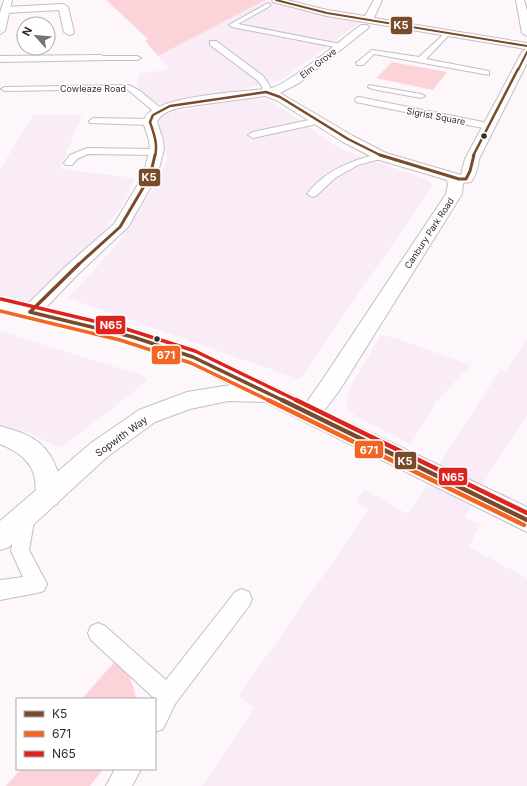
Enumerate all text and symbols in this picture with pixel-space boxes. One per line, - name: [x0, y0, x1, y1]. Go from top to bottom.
- north arrow: [16, 16, 56, 56]
- line badge: K5: [390, 16, 413, 35]
- text: K5: [394, 18, 408, 32]
- text: N: [19, 25, 35, 38]
- street label: Elm Grove: [298, 45, 338, 81]
- street label: Cowleaze Road: [60, 83, 126, 94]
- street label: Sigrist Square: [406, 105, 466, 127]
- unlabelled marker: [479, 131, 489, 141]
- line badge: K5: [138, 168, 161, 187]
- text: K5: [142, 170, 156, 184]
- street label: Canbury Park Road: [402, 195, 456, 271]
- line badge: N65: [95, 315, 126, 335]
- text: N65: [100, 318, 122, 332]
- unlabelled marker: [152, 334, 162, 344]
- line badge: 671: [151, 345, 181, 365]
- text: 671: [157, 348, 175, 362]
- street label: Sopwith Way: [93, 413, 150, 459]
- line badge: 671: [354, 440, 384, 459]
- text: 671: [360, 443, 378, 457]
- line badge: K5: [394, 451, 417, 470]
- text: K5: [398, 454, 412, 468]
- line badge: N65: [438, 467, 468, 486]
- text: N65: [442, 470, 464, 484]
- legend: [16, 698, 156, 770]
- text: K5: [52, 706, 67, 721]
- text: 671: [52, 726, 71, 741]
- text: N65: [52, 746, 76, 761]

